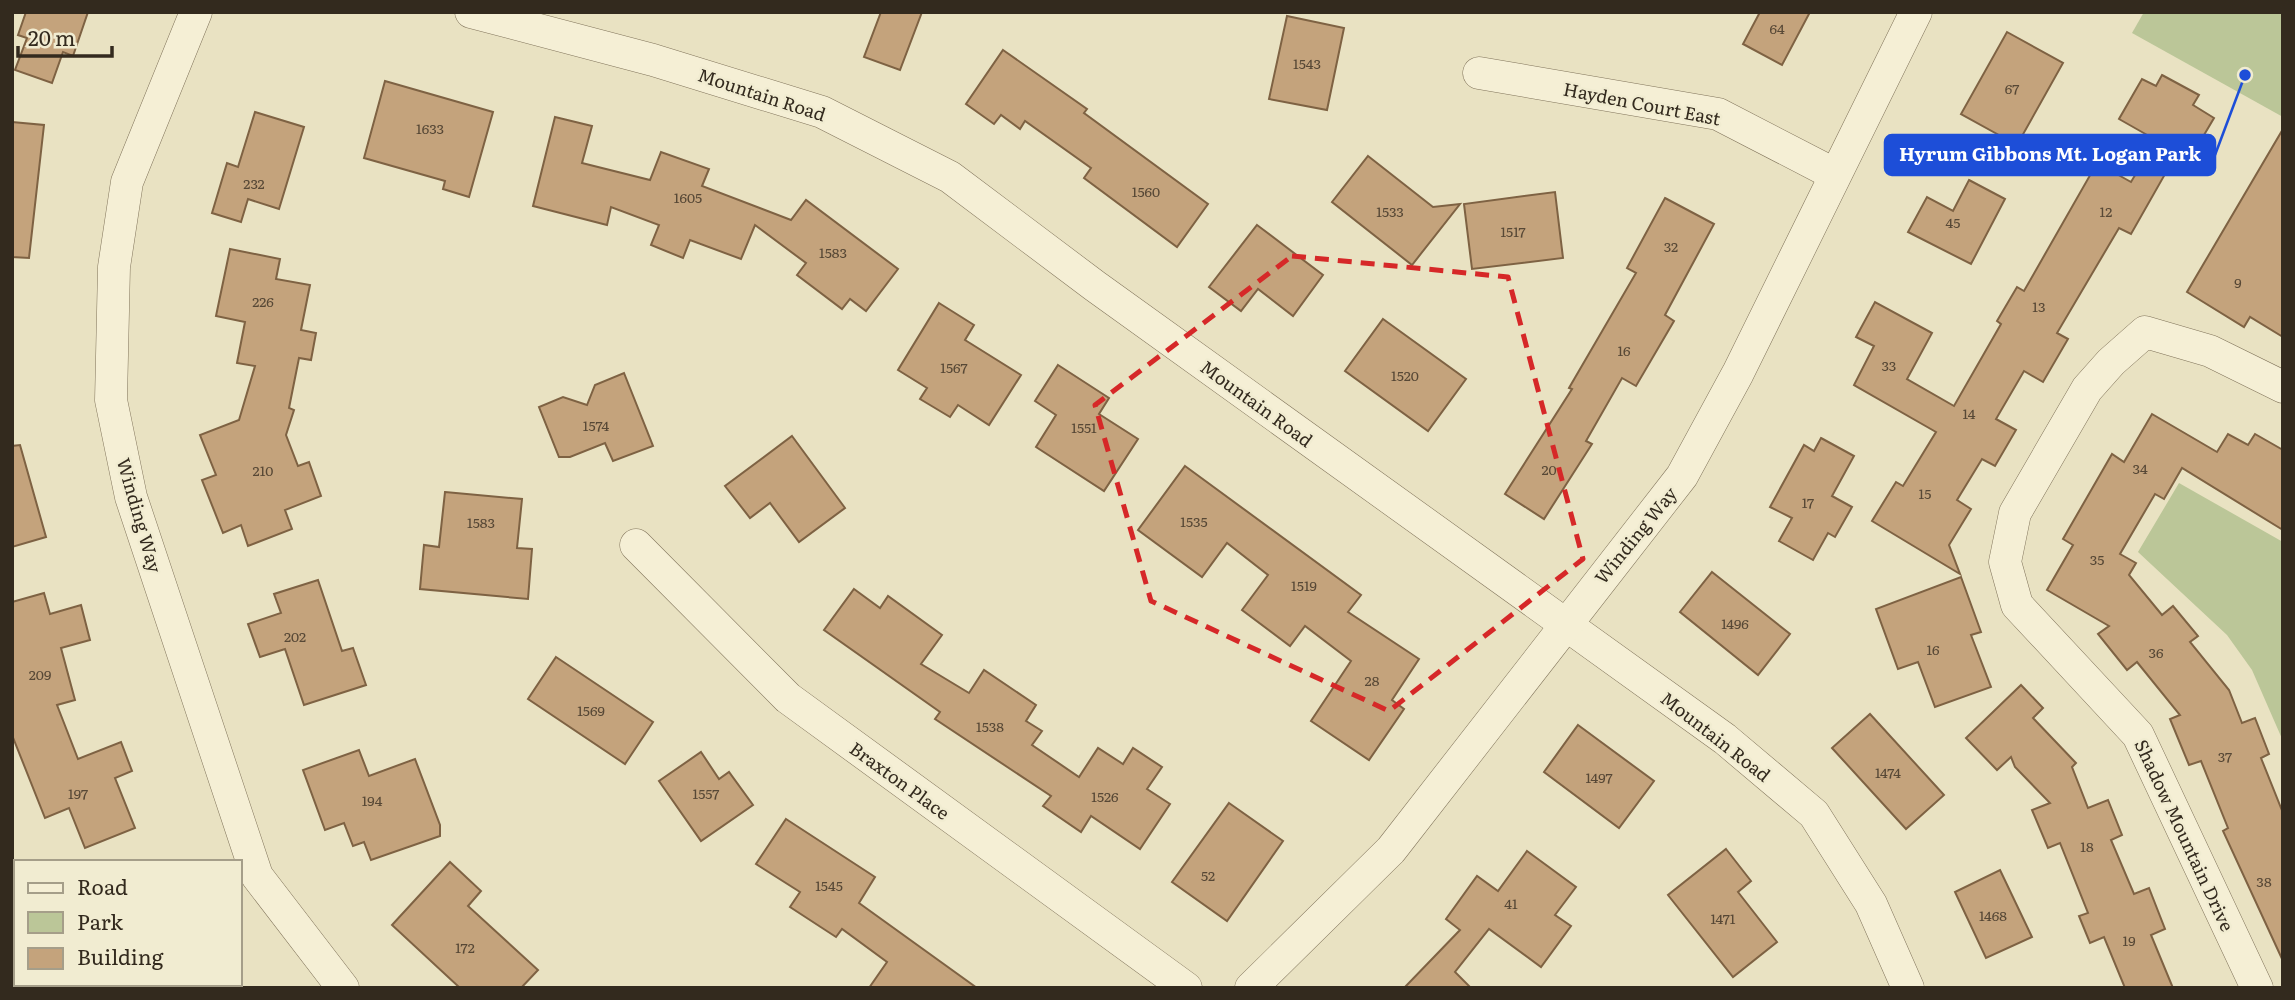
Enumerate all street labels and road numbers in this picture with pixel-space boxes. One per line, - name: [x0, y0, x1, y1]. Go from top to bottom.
- street label: Mountain Road: [695, 61, 829, 127]
- street label: Hayden Court East: [1561, 75, 1724, 132]
- street label: Mountain Road: [1195, 353, 1319, 453]
- street label: Winding Way: [111, 454, 169, 576]
- street label: Winding Way: [1587, 480, 1683, 589]
- street label: Mountain Road: [1655, 684, 1777, 788]
- street label: Braxton Place: [844, 734, 956, 826]
- street label: Shadow Mountain Drive: [2129, 735, 2241, 935]

